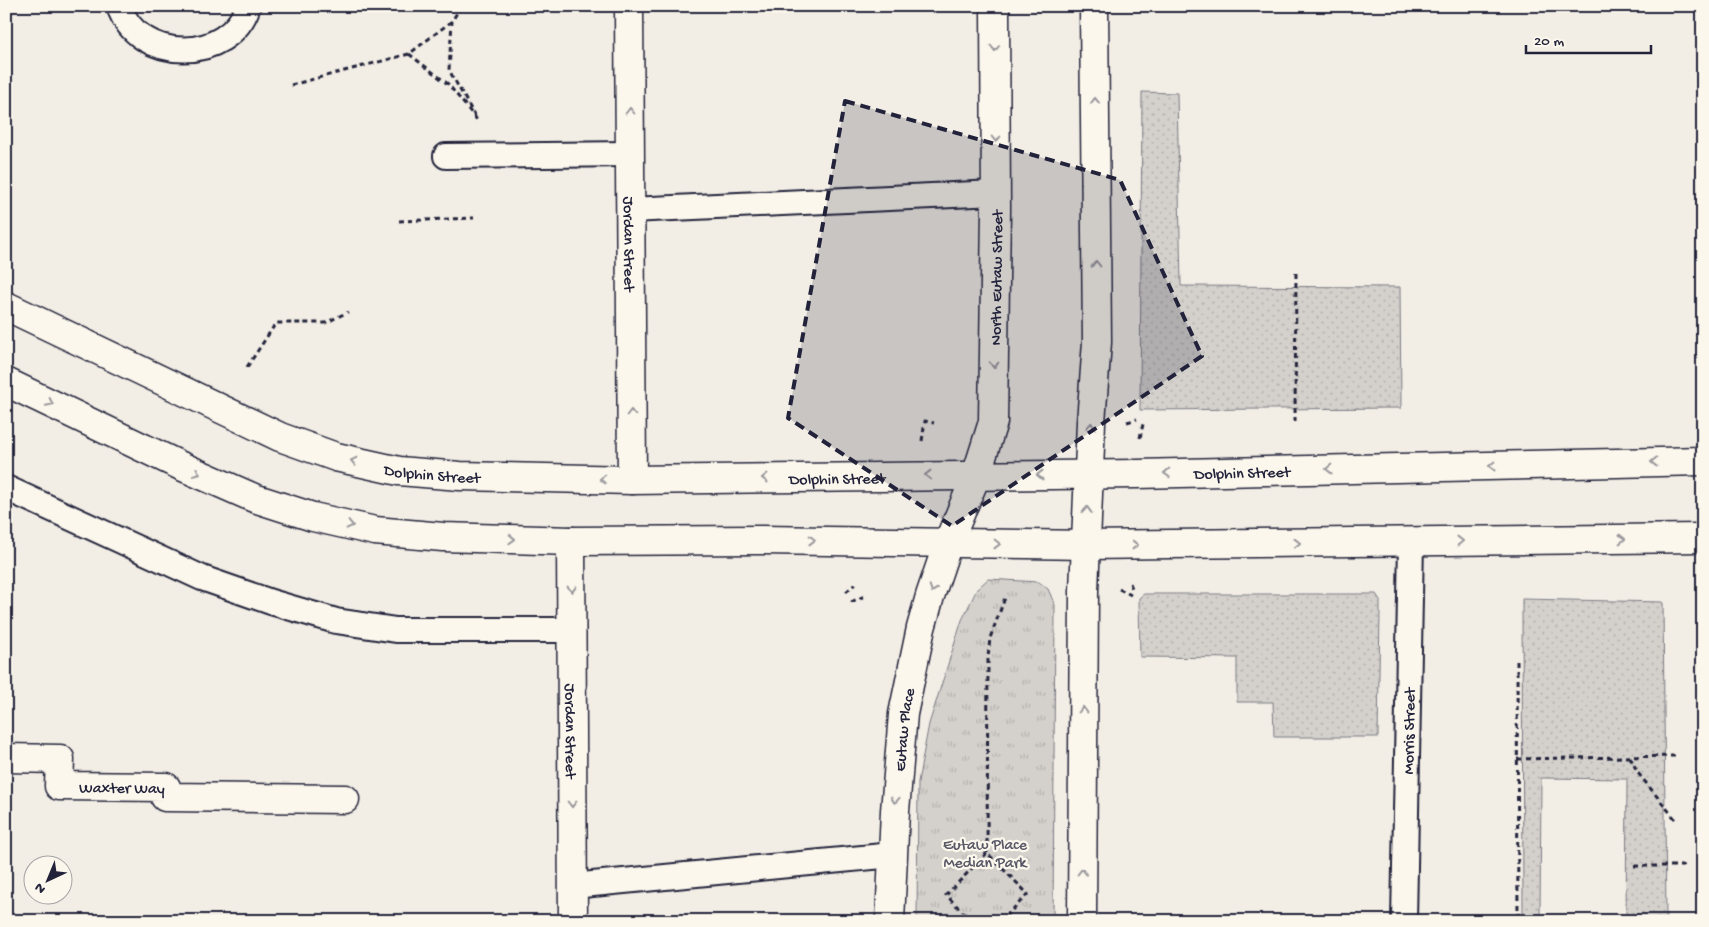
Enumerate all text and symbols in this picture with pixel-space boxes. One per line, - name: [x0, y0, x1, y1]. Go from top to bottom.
- scale bar: [1526, 22, 1652, 54]
- text: 20 m: [1534, 33, 1564, 51]
- one-way arrow: [990, 45, 1000, 53]
- one-way arrow: [1089, 97, 1100, 105]
- one-way arrow: [625, 107, 635, 114]
- one-way arrow: [991, 136, 1001, 144]
- street label: Jordan Street: [617, 197, 637, 293]
- street label: North Eutaw Street: [988, 209, 1009, 346]
- one-way arrow: [1091, 260, 1101, 268]
- one-way arrow: [988, 361, 999, 369]
- one-way arrow: [45, 397, 54, 407]
- one-way arrow: [626, 409, 636, 417]
- one-way arrow: [1085, 422, 1096, 430]
- one-way arrow: [350, 456, 358, 467]
- one-way arrow: [1650, 457, 1658, 467]
- one-way arrow: [1487, 460, 1495, 471]
- street label: Dolphin Street: [381, 462, 482, 490]
- street label: Dolphin Street: [1193, 464, 1292, 486]
- one-way arrow: [1325, 464, 1333, 475]
- one-way arrow: [192, 466, 201, 477]
- one-way arrow: [1162, 468, 1170, 478]
- one-way arrow: [923, 470, 931, 481]
- one-way arrow: [1036, 470, 1044, 480]
- street label: Dolphin Street: [788, 471, 887, 491]
- one-way arrow: [761, 472, 769, 483]
- one-way arrow: [598, 474, 606, 484]
- one-way arrow: [1082, 506, 1093, 514]
- one-way arrow: [346, 519, 355, 530]
- one-way arrow: [508, 534, 516, 544]
- one-way arrow: [1619, 534, 1627, 544]
- one-way arrow: [808, 535, 816, 546]
- one-way arrow: [1456, 536, 1464, 547]
- one-way arrow: [993, 538, 1001, 549]
- one-way arrow: [1294, 538, 1301, 548]
- one-way arrow: [1131, 540, 1139, 550]
- one-way arrow: [928, 584, 938, 593]
- one-way arrow: [567, 586, 577, 594]
- street label: Jordan Street: [559, 684, 578, 780]
- street label: Eutaw Place: [892, 686, 921, 772]
- street label: Morris Street: [1401, 686, 1421, 775]
- one-way arrow: [1078, 705, 1088, 713]
- street label: Waxter Way: [79, 780, 165, 800]
- one-way arrow: [890, 796, 901, 804]
- one-way arrow: [567, 801, 577, 809]
- park label: Eutaw Place Median Park: [943, 837, 1028, 874]
- north arrow: [22, 854, 72, 904]
- one-way arrow: [1077, 868, 1087, 876]
- text: N: [32, 878, 50, 897]

